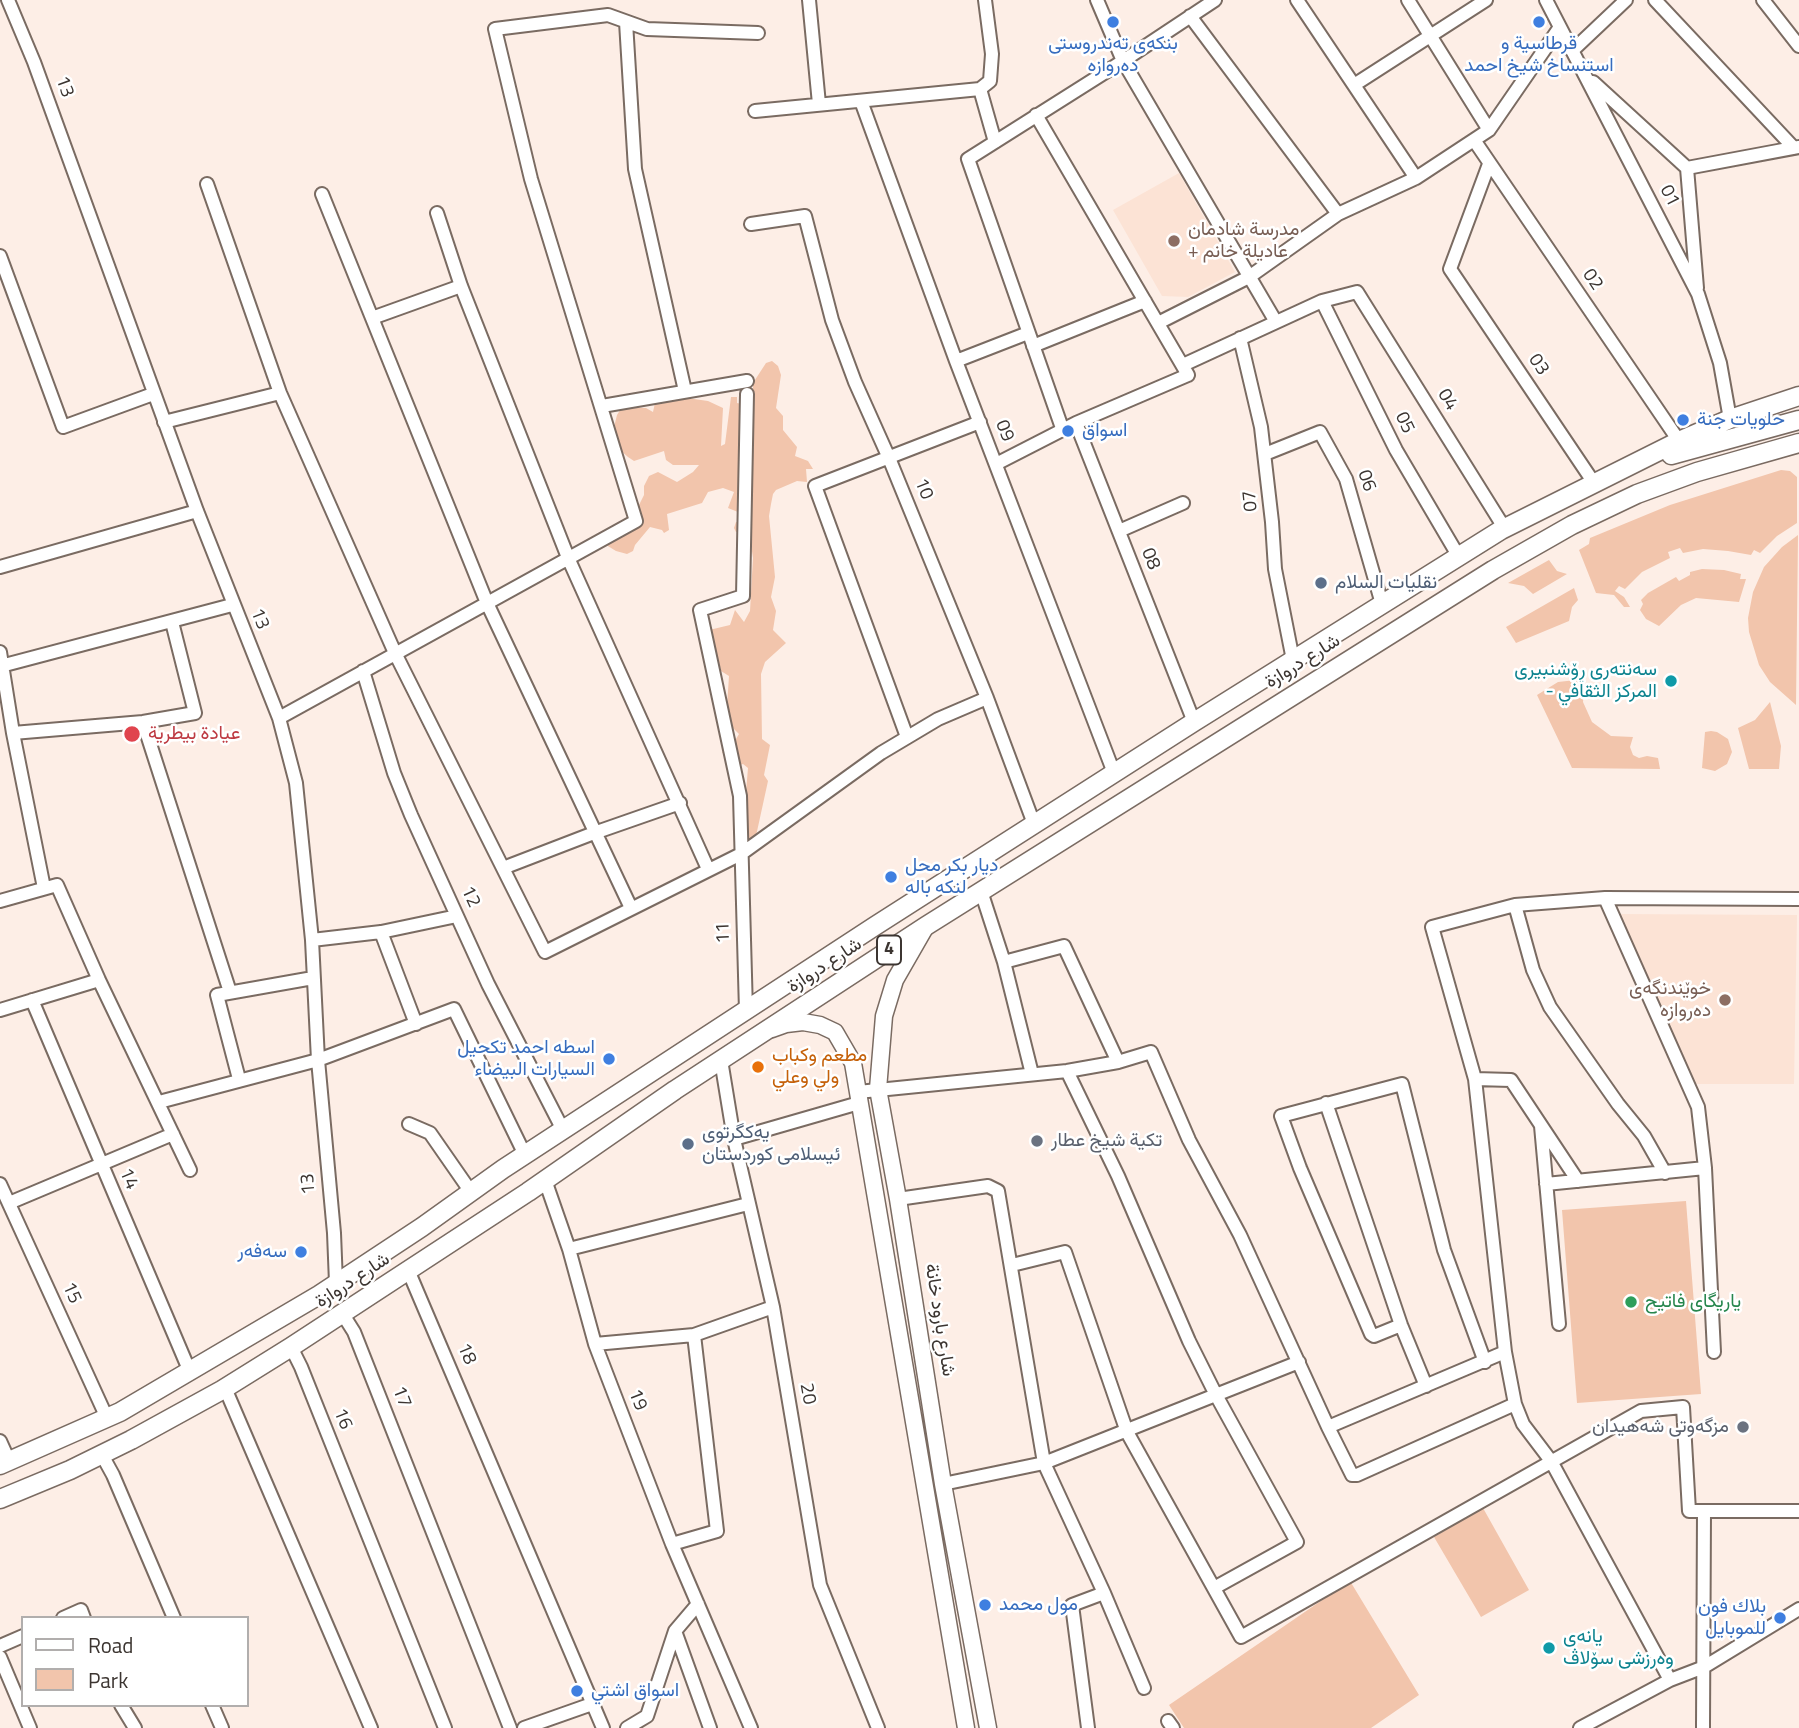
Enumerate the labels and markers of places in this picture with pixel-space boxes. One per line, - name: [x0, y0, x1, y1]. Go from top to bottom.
- marker: بنکەی تەندروستی دەروازە: [1105, 14, 1121, 30]
- marker: قرطاسية و استنساخ شيخ احمد: [1531, 14, 1547, 30]
- place label: بنکەی تەندروستی دەروازە: [1048, 33, 1178, 77]
- place label: قرطاسية و استنساخ شيخ احمد: [1464, 33, 1614, 77]
- place label: مدرسة شادمان + عاديلة خانم: [1188, 219, 1299, 263]
- marker: مدرسة شادمان + عاديلة خانم: [1166, 233, 1182, 249]
- place label: حلویات جنة: [1697, 409, 1785, 431]
- marker: حلویات جنة: [1675, 412, 1691, 428]
- place label: اسواق: [1082, 420, 1127, 442]
- marker: اسواق: [1060, 423, 1076, 439]
- place label: نقليات السلام: [1335, 572, 1437, 594]
- marker: نقليات السلام: [1313, 575, 1329, 591]
- place label: سەنتەری ڕۆشنبیری - المرکز الثقافي: [1514, 659, 1657, 703]
- marker: سەنتەری ڕۆشنبیری - المرکز الثقافي: [1663, 673, 1679, 689]
- place label: عيادة بيطرية: [148, 723, 240, 745]
- marker: عيادة بيطرية: [122, 724, 142, 744]
- place label: ديار بكر محل لنكه باله: [905, 855, 998, 899]
- marker: ديار بكر محل لنكه باله: [883, 869, 899, 885]
- place label: خوێندنگەی دەروازە: [1629, 978, 1711, 1022]
- marker: خوێندنگەی دەروازە: [1717, 992, 1733, 1008]
- place label: اسطه احمد تكحيل السيارات البيضاء: [457, 1037, 595, 1081]
- place label: مطعم وكباب ولي وعلي: [772, 1045, 867, 1089]
- marker: اسطه احمد تكحيل السيارات البيضاء: [601, 1051, 617, 1067]
- marker: مطعم وكباب ولي وعلي: [750, 1059, 766, 1075]
- place label: یەکگرتوی ئیسلامی کوردستان: [702, 1122, 840, 1166]
- place label: تكية شيخ عطار: [1051, 1130, 1162, 1152]
- marker: تكية شيخ عطار: [1029, 1133, 1045, 1149]
- marker: یەکگرتوی ئیسلامی کوردستان: [680, 1136, 696, 1152]
- place label: سەفەر: [237, 1241, 287, 1263]
- marker: سەفەر: [293, 1244, 309, 1260]
- place label: یاریگای فاتیح: [1645, 1291, 1741, 1313]
- marker: یاریگای فاتیح: [1623, 1294, 1639, 1310]
- place label: مزگەوتی شەهیدان: [1592, 1416, 1729, 1438]
- marker: مزگەوتی شەهیدان: [1735, 1419, 1751, 1435]
- place label: مول محمد: [999, 1594, 1078, 1616]
- place label: بلاك فون للموبايل: [1698, 1596, 1766, 1640]
- marker: مول محمد: [977, 1597, 993, 1613]
- marker: بلاك فون للموبايل: [1772, 1610, 1788, 1626]
- place label: یانەی وەرزشی سۆلاڤ: [1563, 1626, 1674, 1670]
- marker: یانەی وەرزشی سۆلاڤ: [1541, 1640, 1557, 1656]
- place label: اسواق اشتي: [591, 1680, 679, 1702]
- marker: اسواق اشتي: [569, 1683, 585, 1699]

